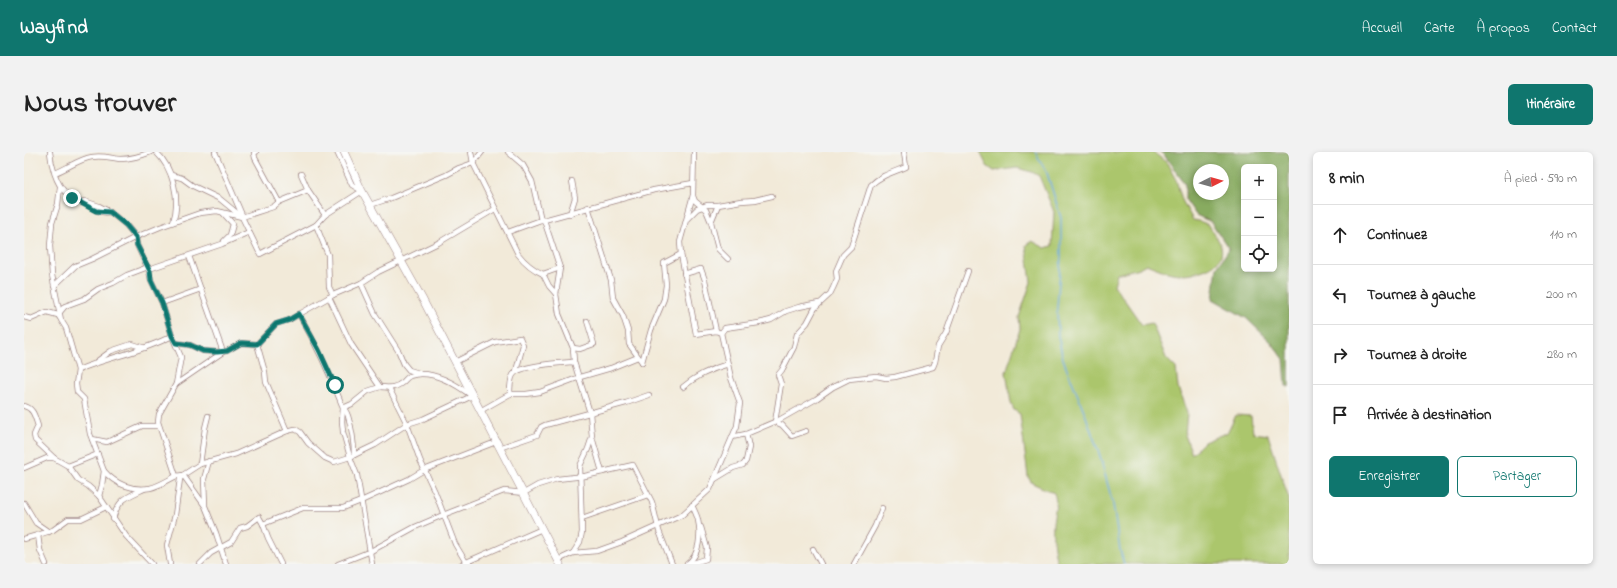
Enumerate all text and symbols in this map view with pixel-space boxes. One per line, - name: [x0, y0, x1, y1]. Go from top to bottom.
- text: Wayfind: [20, 15, 88, 42]
- text: Accueil: [1362, 18, 1402, 39]
- text: Carte: [1424, 18, 1455, 39]
- text: À propos: [1477, 18, 1530, 39]
- text: Contact: [1552, 18, 1597, 39]
- text: Nous trouver: [24, 84, 176, 125]
- button: Itinéraire: [1508, 84, 1593, 125]
- north arrow: [1193, 164, 1229, 200]
- map controls: [1241, 164, 1277, 272]
- button: +: [1241, 164, 1277, 200]
- text: 8 min: [1329, 166, 1364, 191]
- text: À pied · 590 m: [1504, 169, 1577, 188]
- route end: [63, 189, 81, 207]
- button: −: [1241, 200, 1277, 236]
- icon: ahead: [1329, 224, 1351, 246]
- text: Continuez: [1367, 224, 1427, 246]
- text: 110 m: [1550, 225, 1577, 244]
- button: locate: [1241, 236, 1277, 272]
- icon: left: [1329, 284, 1351, 306]
- text: Tournez à gauche: [1367, 284, 1475, 306]
- text: 200 m: [1546, 285, 1577, 304]
- icon: right: [1329, 344, 1351, 366]
- text: Tournez à droite: [1367, 344, 1467, 366]
- text: 280 m: [1547, 345, 1577, 364]
- route start: [326, 376, 344, 394]
- icon: arrive: [1329, 404, 1351, 426]
- text: Arrivée à destination: [1367, 404, 1492, 426]
- button: Enregistrer: [1329, 456, 1449, 497]
- button: Partager: [1457, 456, 1577, 497]

